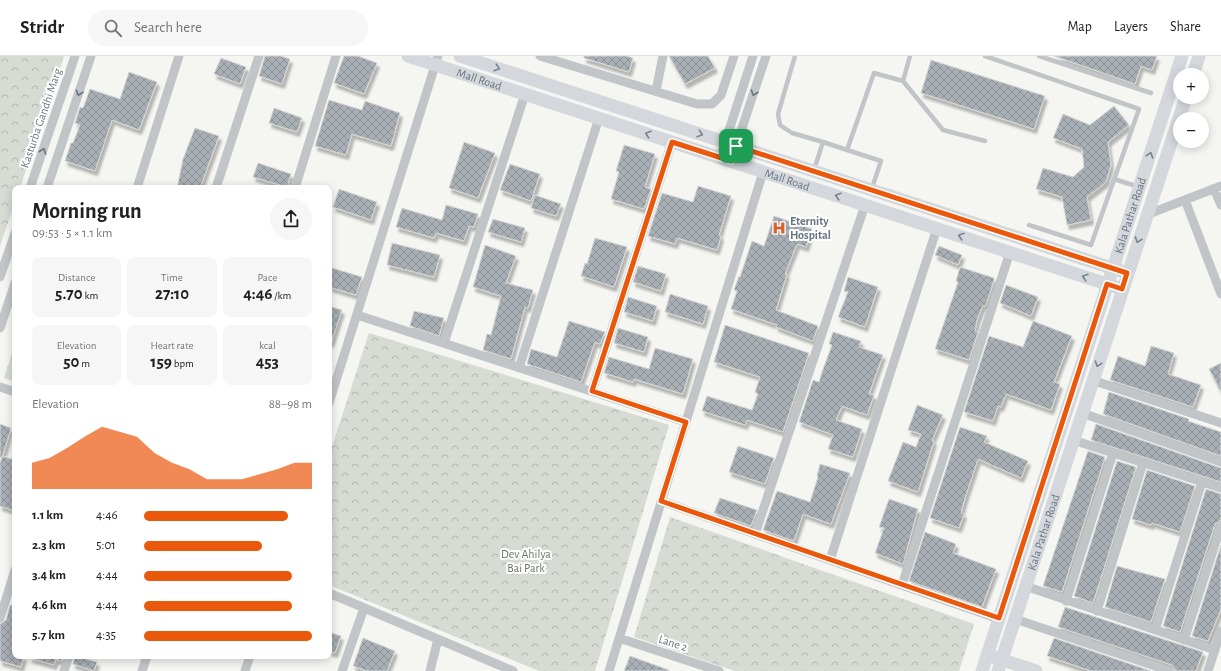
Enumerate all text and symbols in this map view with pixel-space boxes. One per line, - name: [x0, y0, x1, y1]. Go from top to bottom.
- search box: [88, 10, 368, 46]
- icon: search: [102, 17, 124, 39]
- text: Stridr: [20, 18, 64, 37]
- text: Search here: [134, 20, 202, 35]
- text: Map: [1067, 20, 1092, 34]
- text: Layers: [1114, 20, 1148, 34]
- text: Share: [1170, 20, 1201, 34]
- one-way arrow: [493, 63, 500, 72]
- street label: Mall Road: [455, 66, 503, 92]
- street label: Kasturba Gandhi Marg: [18, 67, 64, 169]
- map controls: [1173, 68, 1209, 148]
- button: +: [1173, 68, 1209, 104]
- one-way arrow: [75, 89, 84, 96]
- one-way arrow: [750, 89, 758, 96]
- button: −: [1173, 112, 1209, 148]
- pin: [719, 129, 753, 163]
- one-way arrow: [644, 130, 651, 139]
- one-way arrow: [696, 130, 703, 138]
- icon: arrive: [725, 135, 747, 157]
- one-way arrow: [38, 148, 47, 155]
- one-way arrow: [1145, 151, 1153, 158]
- street label: Mall Road: [763, 167, 811, 193]
- street label: Kala Pathar Road: [1112, 176, 1148, 255]
- one-way arrow: [834, 192, 841, 201]
- button: share: [270, 198, 312, 240]
- text: Morning run: [32, 200, 142, 222]
- place label: Eternity Hospital: [790, 215, 831, 241]
- hospital icon: Eternity Hospital: [771, 220, 787, 236]
- text: 09:53 · 5 × 1.1 km: [32, 227, 112, 240]
- one-way arrow: [958, 233, 965, 241]
- one-way arrow: [1134, 237, 1143, 244]
- text: Distance: [58, 272, 95, 283]
- text: Time: [161, 272, 183, 283]
- text: Pace: [257, 272, 277, 283]
- one-way arrow: [1082, 273, 1089, 282]
- text: 5.70: [55, 285, 83, 302]
- text: 27:10: [155, 285, 189, 302]
- text: 4:46: [243, 285, 273, 302]
- text: km: [83, 290, 98, 301]
- text: /km: [273, 290, 291, 301]
- text: Elevation: [57, 340, 97, 351]
- text: Heart rate: [150, 340, 194, 351]
- text: kcal: [259, 340, 276, 351]
- text: 50: [63, 353, 79, 370]
- text: 159: [150, 353, 172, 370]
- text: 453: [256, 353, 279, 370]
- text: m: [79, 358, 90, 369]
- text: bpm: [172, 358, 194, 369]
- one-way arrow: [1094, 360, 1102, 367]
- text: Elevation: [32, 398, 79, 411]
- text: 88–98 m: [269, 398, 312, 411]
- street label: Kala Pathar Road: [1025, 493, 1061, 572]
- text: 1.1 km: [32, 509, 63, 522]
- text: 4:46: [96, 509, 118, 522]
- text: 2.3 km: [32, 539, 66, 552]
- text: 5:01: [96, 539, 116, 552]
- park label: Dev Ahilya Bai Park: [501, 548, 551, 574]
- text: 3.4 km: [32, 569, 66, 582]
- text: 4:44: [96, 569, 118, 582]
- text: 4.6 km: [32, 599, 67, 612]
- text: 4:44: [96, 599, 118, 612]
- text: 5.7 km: [32, 629, 65, 642]
- text: 4:35: [96, 629, 116, 642]
- street label: Lane 2: [657, 633, 689, 653]

